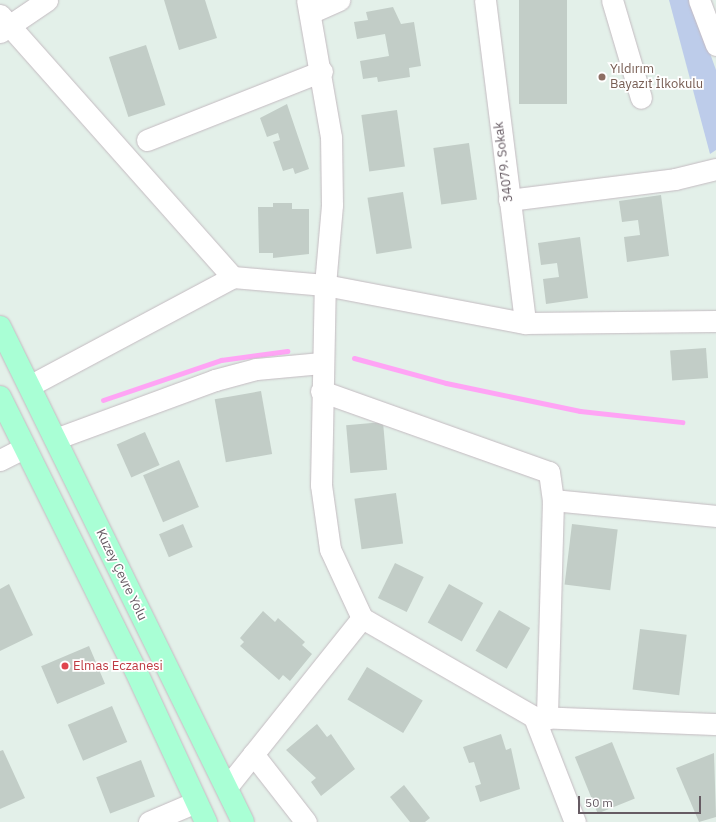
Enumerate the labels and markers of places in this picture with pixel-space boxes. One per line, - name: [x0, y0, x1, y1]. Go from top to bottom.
- place label: Yıldırım Bayazıt İlkokulu: [610, 62, 703, 93]
- marker: Yıldırım Bayazıt İlkokulu: [597, 72, 607, 82]
- place label: Elmas Eczanesi: [73, 658, 163, 674]
- marker: Elmas Eczanesi: [60, 661, 70, 671]

